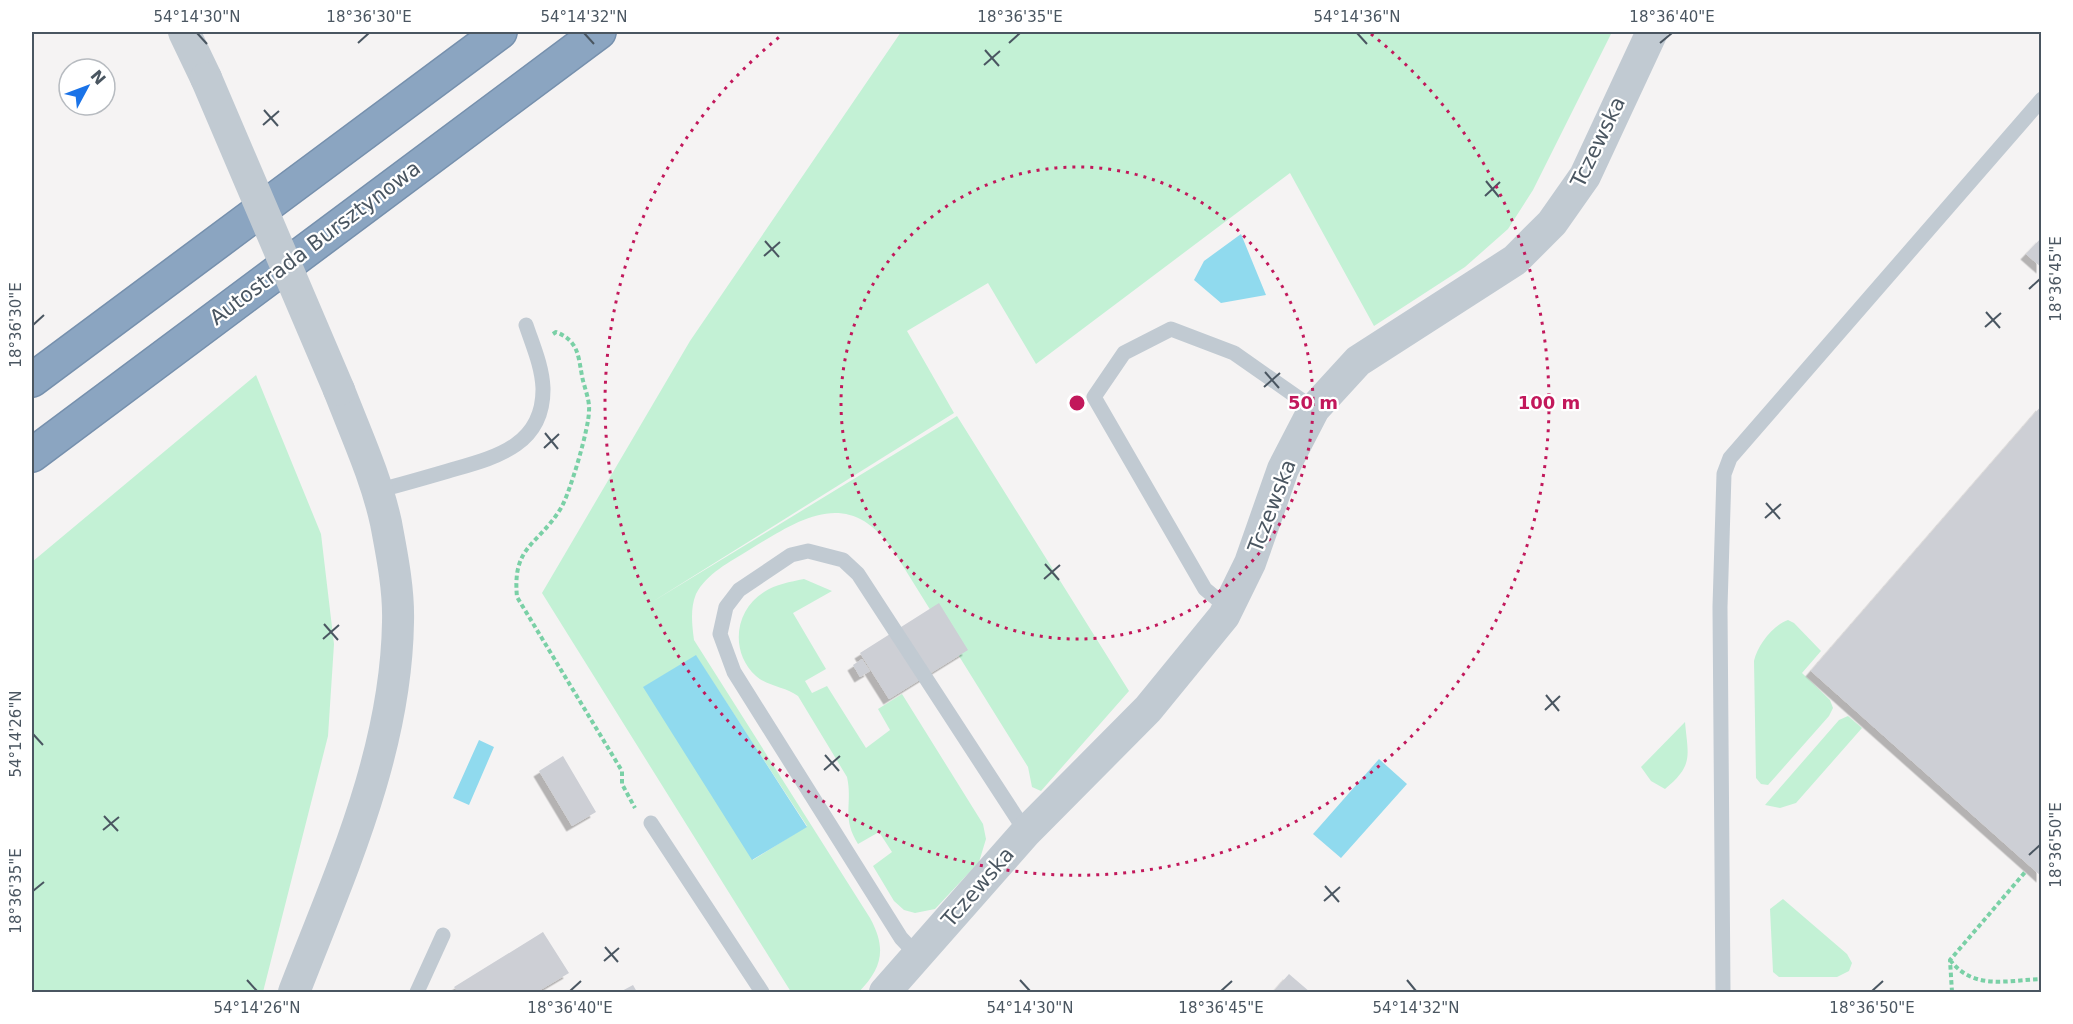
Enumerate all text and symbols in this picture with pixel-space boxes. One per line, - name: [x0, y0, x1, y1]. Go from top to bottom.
- text: 54°14'30"N: [153, 8, 241, 26]
- text: 18°36'30"E: [326, 8, 412, 26]
- text: 54°14'32"N: [540, 8, 628, 26]
- text: 18°36'35"E: [977, 8, 1063, 26]
- text: 54°14'36"N: [1313, 8, 1401, 26]
- text: 18°36'40"E: [1629, 8, 1715, 26]
- north arrow: [57, 57, 117, 117]
- text: N: [86, 66, 110, 89]
- street label: Tczewska: [1565, 93, 1630, 192]
- street label: Autostrada Bursztynowa: [205, 156, 425, 330]
- text: 18°36'45"E: [2047, 236, 2065, 322]
- text: 18°36'30"E: [7, 282, 25, 368]
- text: 50 m: [1288, 392, 1338, 413]
- text: 100 m: [1518, 392, 1580, 413]
- centre of rings: [1067, 393, 1087, 413]
- street label: Tczewska: [1243, 456, 1301, 557]
- text: 54°14'26"N: [7, 690, 25, 778]
- text: 18°36'50"E: [2047, 802, 2065, 888]
- street label: Tczewska: [936, 842, 1019, 932]
- text: 18°36'35"E: [7, 848, 25, 934]
- text: 54°14'26"N: [213, 999, 301, 1017]
- text: 18°36'40"E: [527, 999, 613, 1017]
- text: 54°14'30"N: [986, 999, 1074, 1017]
- text: 18°36'45"E: [1178, 999, 1264, 1017]
- text: 54°14'32"N: [1372, 999, 1460, 1017]
- text: 18°36'50"E: [1829, 999, 1915, 1017]

